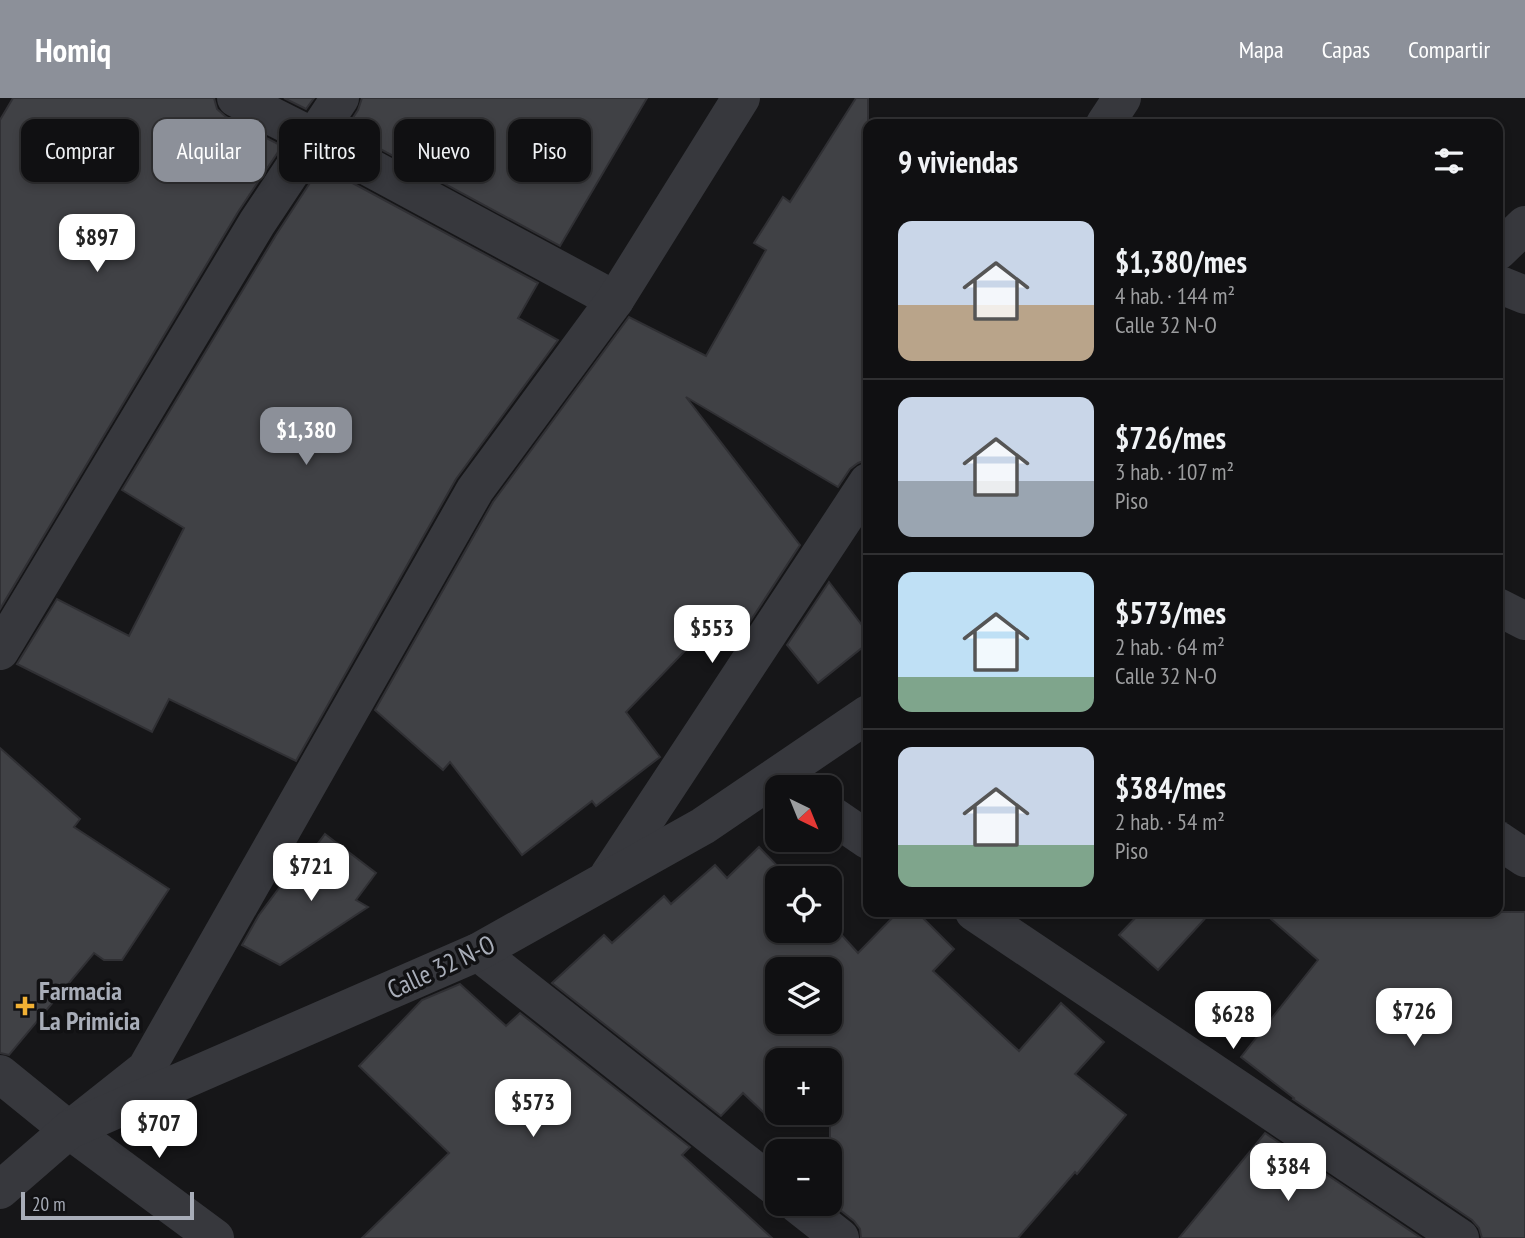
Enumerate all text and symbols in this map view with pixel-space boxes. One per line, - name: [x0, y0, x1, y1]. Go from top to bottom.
- text: Homiq: [35, 28, 111, 71]
- text: Mapa: [1239, 34, 1284, 65]
- text: Capas: [1322, 34, 1370, 65]
- text: Compartir: [1408, 34, 1490, 65]
- chip: Comprar: [21, 119, 139, 182]
- chip: Alquilar: [153, 119, 265, 182]
- chip: Filtros: [279, 119, 380, 182]
- chip: Nuevo: [394, 119, 494, 182]
- chip: Piso: [508, 119, 591, 182]
- text: 9 viviendas: [898, 142, 1018, 181]
- icon: filters: [1430, 142, 1468, 180]
- pin: $897: [56, 214, 138, 274]
- text: $897: [75, 222, 119, 251]
- text: $1,380/mes: [1115, 242, 1247, 281]
- icon: home: [954, 249, 1038, 333]
- text: 4 hab. · 144 m²: [1115, 281, 1235, 310]
- text: Calle 32 N-O: [1115, 310, 1217, 339]
- pin: $1,380: [249, 408, 363, 467]
- text: $1,380: [276, 415, 336, 444]
- text: $726/mes: [1115, 418, 1226, 457]
- icon: home: [954, 425, 1038, 509]
- text: 3 hab. · 107 m²: [1115, 457, 1234, 486]
- text: Piso: [1115, 486, 1148, 515]
- text: $573/mes: [1115, 593, 1226, 632]
- icon: home: [954, 600, 1038, 684]
- pin: $553: [671, 606, 753, 665]
- text: $553: [690, 613, 734, 642]
- text: 2 hab. · 64 m²: [1115, 632, 1225, 661]
- text: Calle 32 N-O: [1115, 661, 1217, 690]
- text: $384/mes: [1115, 768, 1226, 807]
- north arrow: [765, 775, 842, 852]
- map controls: [765, 775, 842, 1216]
- icon: home: [954, 775, 1038, 859]
- text: 2 hab. · 54 m²: [1115, 807, 1225, 836]
- text: Piso: [1115, 836, 1148, 865]
- pin: $721: [270, 844, 352, 903]
- text: $721: [289, 851, 333, 880]
- button: locate: [765, 866, 842, 943]
- street label: Calle 32 N-O: [382, 927, 500, 1006]
- button: layers: [765, 957, 842, 1034]
- place label: Farmacia La Primicia: [39, 974, 140, 1037]
- pin: $726: [1373, 988, 1455, 1048]
- pin: $628: [1192, 992, 1274, 1051]
- text: $726: [1392, 996, 1436, 1025]
- marker: Farmacia La Primicia: [17, 998, 33, 1014]
- text: $628: [1211, 999, 1255, 1028]
- button: +: [765, 1048, 842, 1125]
- pin: $573: [492, 1080, 574, 1139]
- text: $573: [511, 1087, 555, 1116]
- pin: $707: [118, 1100, 200, 1160]
- text: $707: [137, 1108, 181, 1137]
- button: −: [765, 1139, 842, 1216]
- pin: $384: [1247, 1144, 1329, 1203]
- text: $384: [1266, 1151, 1310, 1180]
- scale bar: [21, 1189, 194, 1221]
- text: 20 m: [32, 1192, 66, 1216]

